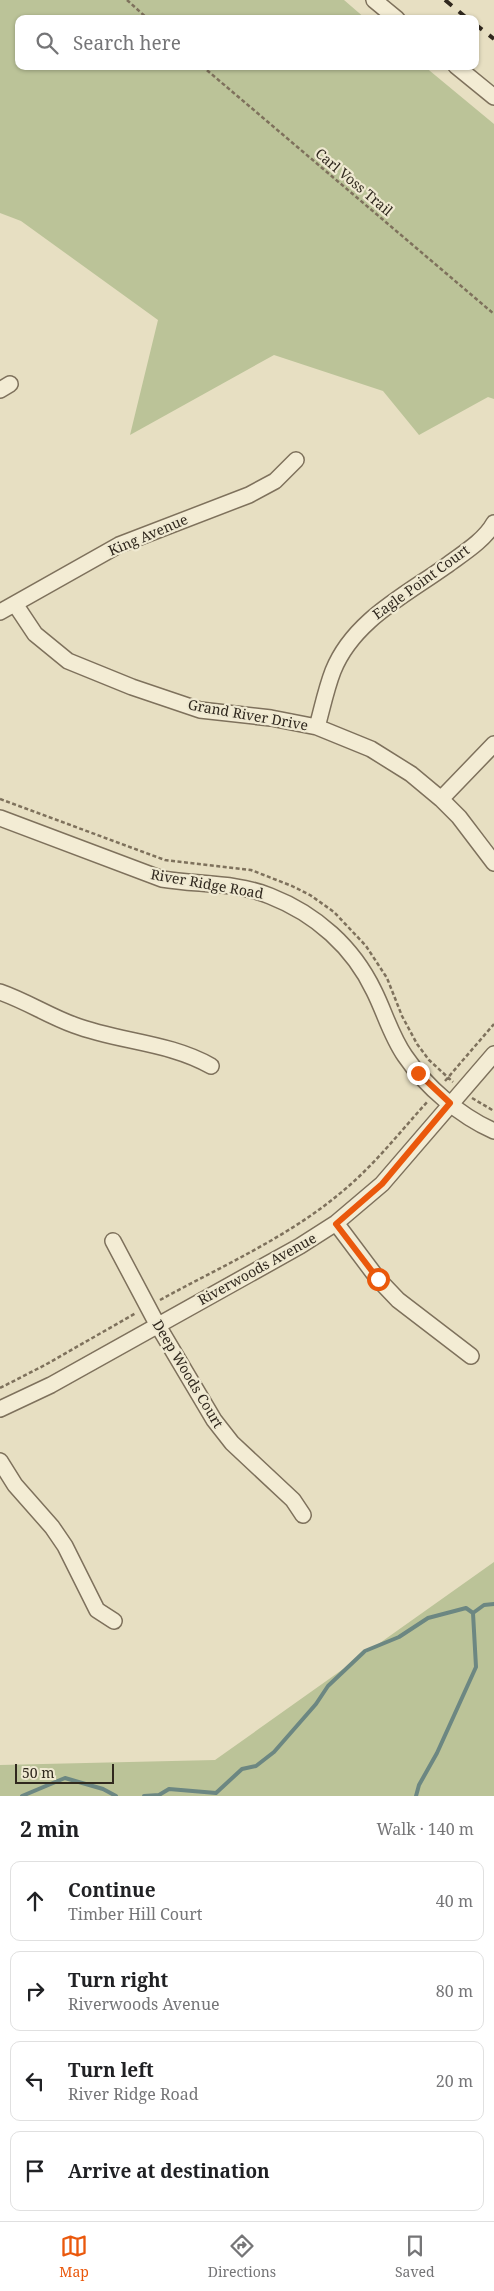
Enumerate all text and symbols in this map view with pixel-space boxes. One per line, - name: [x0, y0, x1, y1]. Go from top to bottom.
- search box: [15, 15, 479, 70]
- icon: search: [33, 29, 61, 57]
- text: Search here: [73, 30, 181, 56]
- street label: Carl Voss Trail: [312, 144, 398, 220]
- street label: King Avenue: [105, 509, 190, 560]
- street label: Eagle Point Court: [368, 540, 473, 623]
- street label: Grand River Drive: [186, 695, 310, 734]
- street label: River Ridge Road: [149, 864, 265, 903]
- route end: [407, 1062, 430, 1085]
- street label: Riverwoods Avenue: [194, 1228, 319, 1309]
- route start: [367, 1268, 390, 1291]
- street label: Deep Woods Court: [149, 1316, 228, 1431]
- scale bar: [15, 1761, 114, 1784]
- text: 50 m: [22, 1763, 55, 1782]
- text: 2 min: [20, 1815, 79, 1843]
- text: Walk · 140 m: [377, 1818, 474, 1840]
- text: Continue: [68, 1877, 156, 1903]
- icon: ahead: [21, 1887, 49, 1915]
- text: 40 m: [436, 1890, 473, 1912]
- text: Timber Hill Court: [68, 1903, 202, 1925]
- text: Turn right: [68, 1967, 168, 1993]
- icon: right: [21, 1977, 49, 2005]
- text: 80 m: [436, 1980, 473, 2002]
- text: Riverwoods Avenue: [68, 1993, 220, 2015]
- text: Turn left: [68, 2057, 154, 2083]
- icon: left: [21, 2067, 49, 2095]
- text: 20 m: [436, 2070, 473, 2092]
- text: River Ridge Road: [68, 2083, 198, 2105]
- icon: arrive: [21, 2157, 49, 2185]
- text: Arrive at destination: [68, 2158, 270, 2184]
- tab: Map: [59, 2232, 89, 2281]
- tab: Directions: [208, 2232, 276, 2281]
- tab: Saved: [395, 2232, 435, 2281]

